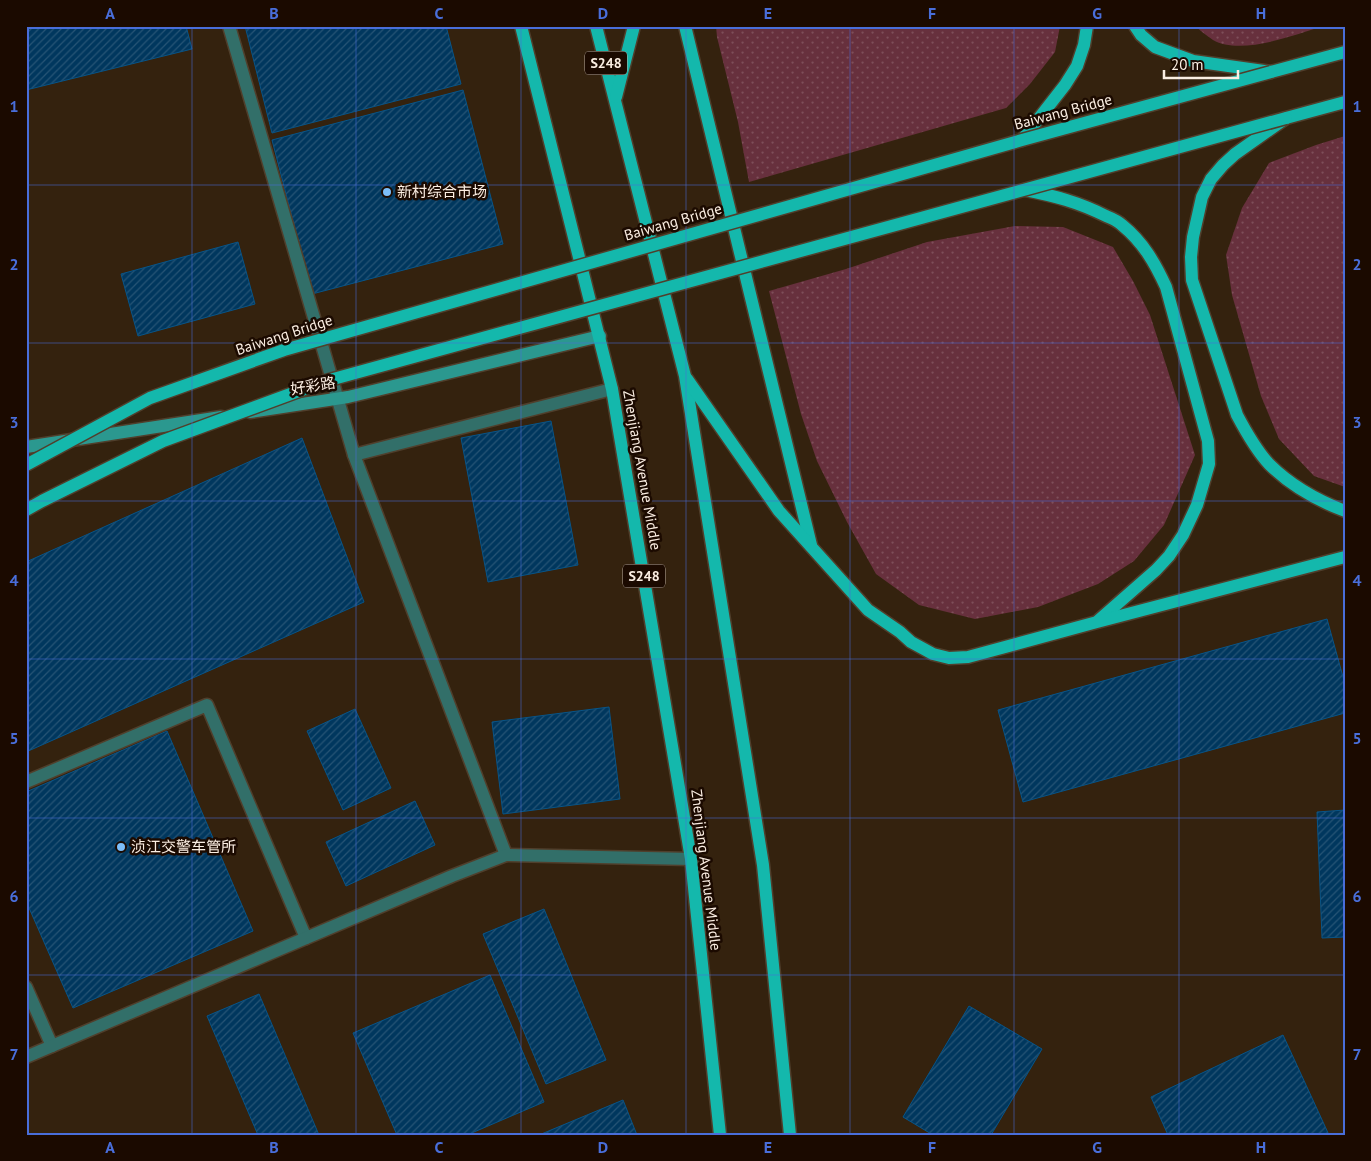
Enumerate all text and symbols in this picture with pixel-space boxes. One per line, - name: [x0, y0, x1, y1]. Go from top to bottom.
- text: A: [105, 3, 115, 23]
- text: B: [269, 3, 279, 23]
- text: C: [435, 3, 444, 23]
- text: D: [598, 3, 608, 23]
- text: E: [764, 3, 772, 23]
- text: F: [928, 3, 936, 23]
- text: G: [1092, 3, 1102, 23]
- text: H: [1256, 3, 1266, 23]
- scale bar: [1164, 48, 1237, 80]
- road number: S248: [585, 52, 627, 74]
- text: 20 m: [1171, 55, 1204, 74]
- street label: Baiwang Bridge: [1012, 89, 1114, 134]
- text: 1: [9, 96, 19, 116]
- text: 1: [1352, 96, 1362, 116]
- place label: 新村综合市场: [397, 182, 487, 201]
- marker: 新村综合市场: [381, 186, 393, 198]
- street label: Baiwang Bridge: [622, 199, 724, 245]
- text: 2: [9, 254, 19, 274]
- text: 2: [1352, 254, 1362, 274]
- street label: Baiwang Bridge: [233, 310, 335, 359]
- street label: 好彩路: [289, 373, 337, 398]
- street label: Zhenjiang Avenue Middle: [619, 388, 666, 552]
- text: 3: [9, 412, 19, 432]
- text: 3: [1352, 412, 1362, 432]
- road number: S248: [623, 564, 665, 588]
- text: 4: [9, 570, 19, 590]
- text: 4: [1352, 570, 1362, 590]
- text: 5: [9, 728, 19, 748]
- text: 5: [1352, 728, 1362, 748]
- street label: Zhenjiang Avenue Middle: [687, 788, 726, 952]
- place label: 浈江交警车管所: [131, 837, 236, 856]
- marker: 浈江交警车管所: [115, 841, 127, 853]
- text: 6: [9, 886, 19, 906]
- text: 6: [1352, 886, 1362, 906]
- text: 7: [9, 1044, 19, 1064]
- text: 7: [1352, 1044, 1362, 1064]
- text: A: [105, 1137, 115, 1157]
- text: B: [269, 1137, 279, 1157]
- text: C: [435, 1137, 444, 1157]
- text: D: [598, 1137, 608, 1157]
- text: E: [764, 1137, 772, 1157]
- text: F: [928, 1137, 936, 1157]
- text: G: [1092, 1137, 1102, 1157]
- text: H: [1256, 1137, 1266, 1157]

